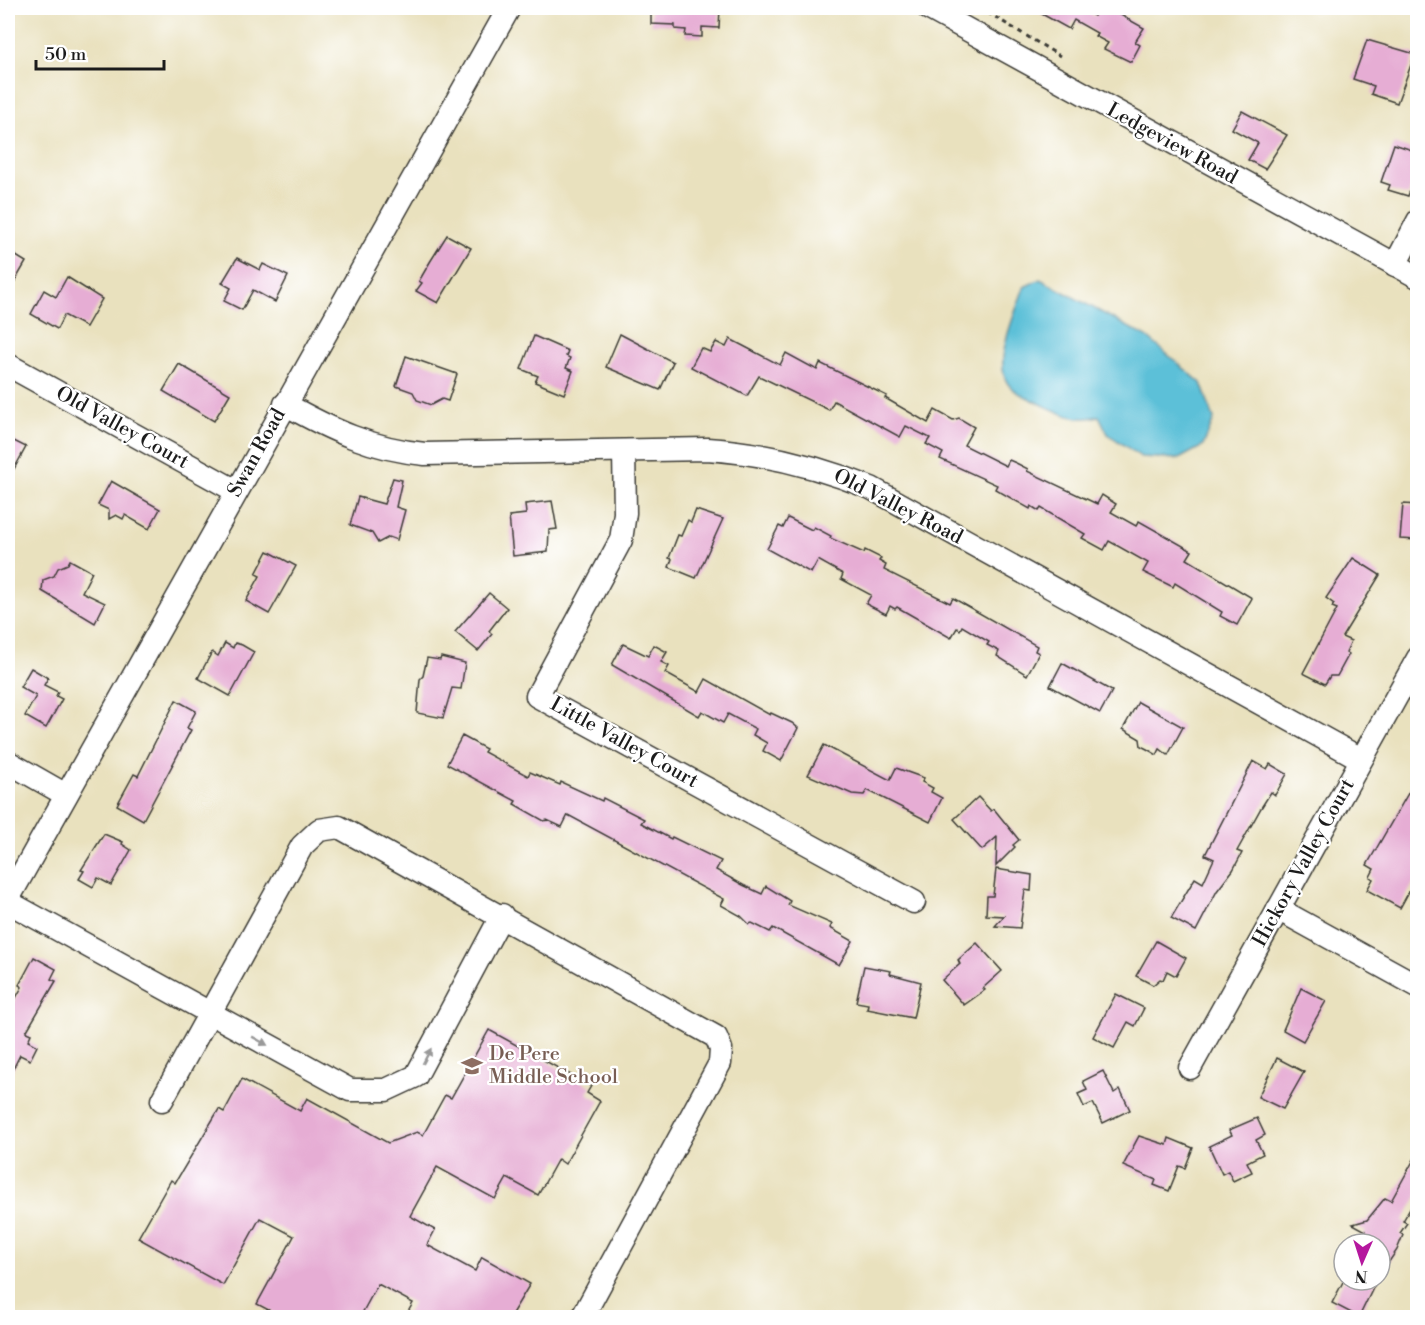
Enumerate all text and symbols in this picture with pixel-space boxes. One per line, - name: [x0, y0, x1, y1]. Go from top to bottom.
- scale bar: [36, 33, 164, 71]
- text: 50 m: [45, 43, 87, 66]
- street label: Ledgeview Road: [1102, 98, 1242, 191]
- street label: Old Valley Court: [51, 381, 193, 475]
- street label: Swan Road: [222, 404, 292, 502]
- street label: Old Valley Road: [829, 464, 967, 551]
- street label: Little Valley Court: [546, 692, 702, 794]
- street label: Hickory Valley Court: [1247, 775, 1361, 951]
- one-way arrow: [251, 1035, 268, 1045]
- place label: De Pere Middle School: [489, 1042, 618, 1090]
- one-way arrow: [422, 1047, 432, 1064]
- school or university icon: De Pere Middle School: [460, 1054, 484, 1078]
- north arrow: [1332, 1232, 1392, 1292]
- text: N: [1354, 1266, 1368, 1286]

